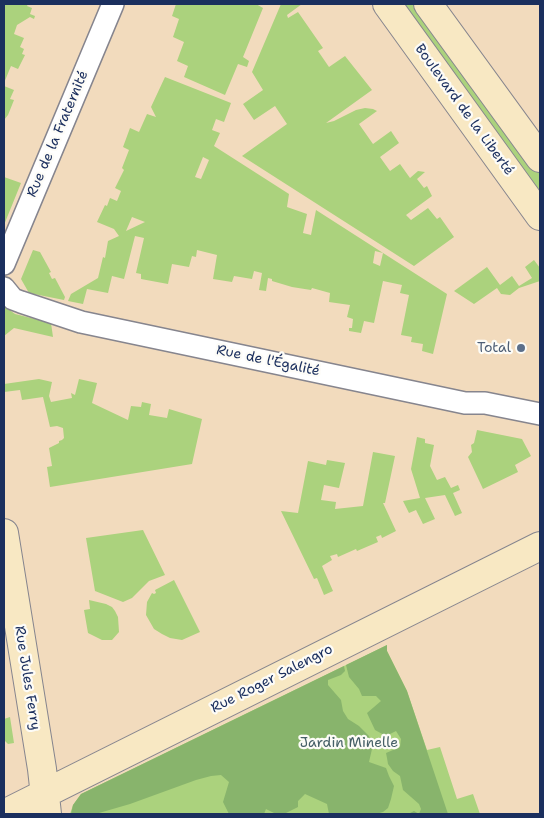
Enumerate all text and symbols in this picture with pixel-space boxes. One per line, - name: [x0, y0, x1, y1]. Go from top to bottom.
- street label: Boulevard de la Liberté: [411, 41, 517, 179]
- street label: Rue de la Fraternité: [24, 68, 92, 200]
- place label: Total: [477, 340, 511, 356]
- street label: Rue de l'Égalité: [215, 342, 321, 380]
- marker: Total: [515, 342, 527, 354]
- street label: Rue Jules Ferry: [10, 625, 44, 731]
- street label: Rue Roger Salengro: [208, 641, 336, 717]
- park label: Jardin Minelle: [300, 735, 398, 751]

